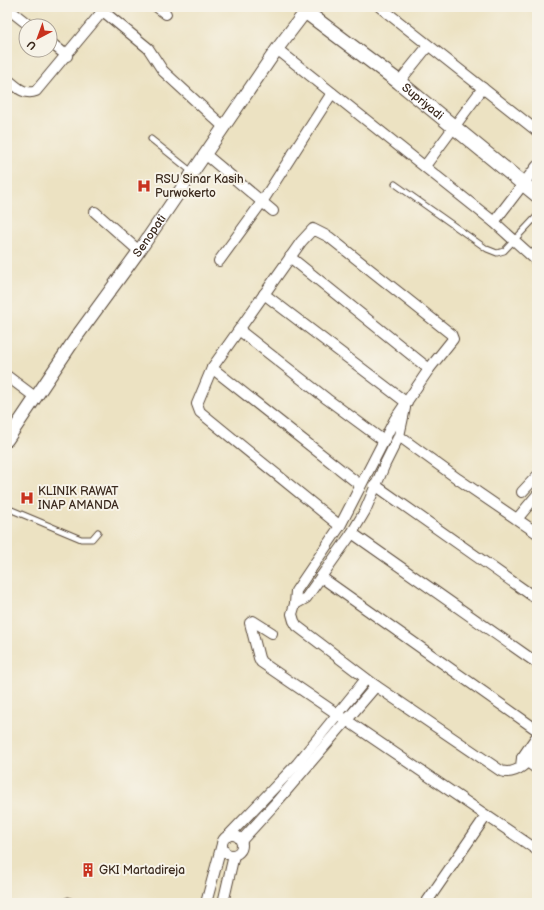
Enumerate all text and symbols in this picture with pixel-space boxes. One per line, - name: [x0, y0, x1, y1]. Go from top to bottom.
- north arrow: [18, 18, 58, 58]
- text: U: [24, 38, 39, 53]
- street label: Supriyadi: [399, 80, 447, 123]
- place label: RSU Sinar Kasih Purwokerto: [155, 172, 244, 201]
- hospital icon: RSU Sinar Kasih Purwokerto: [136, 178, 152, 194]
- street label: Senopati: [130, 211, 169, 260]
- place label: KLINIK RAWAT INAP AMANDA: [38, 484, 119, 513]
- hospital icon: KLINIK RAWAT INAP AMANDA: [19, 490, 35, 506]
- building icon: GKI Martadireja: [80, 862, 96, 878]
- place label: GKI Martadireja: [99, 863, 185, 878]

